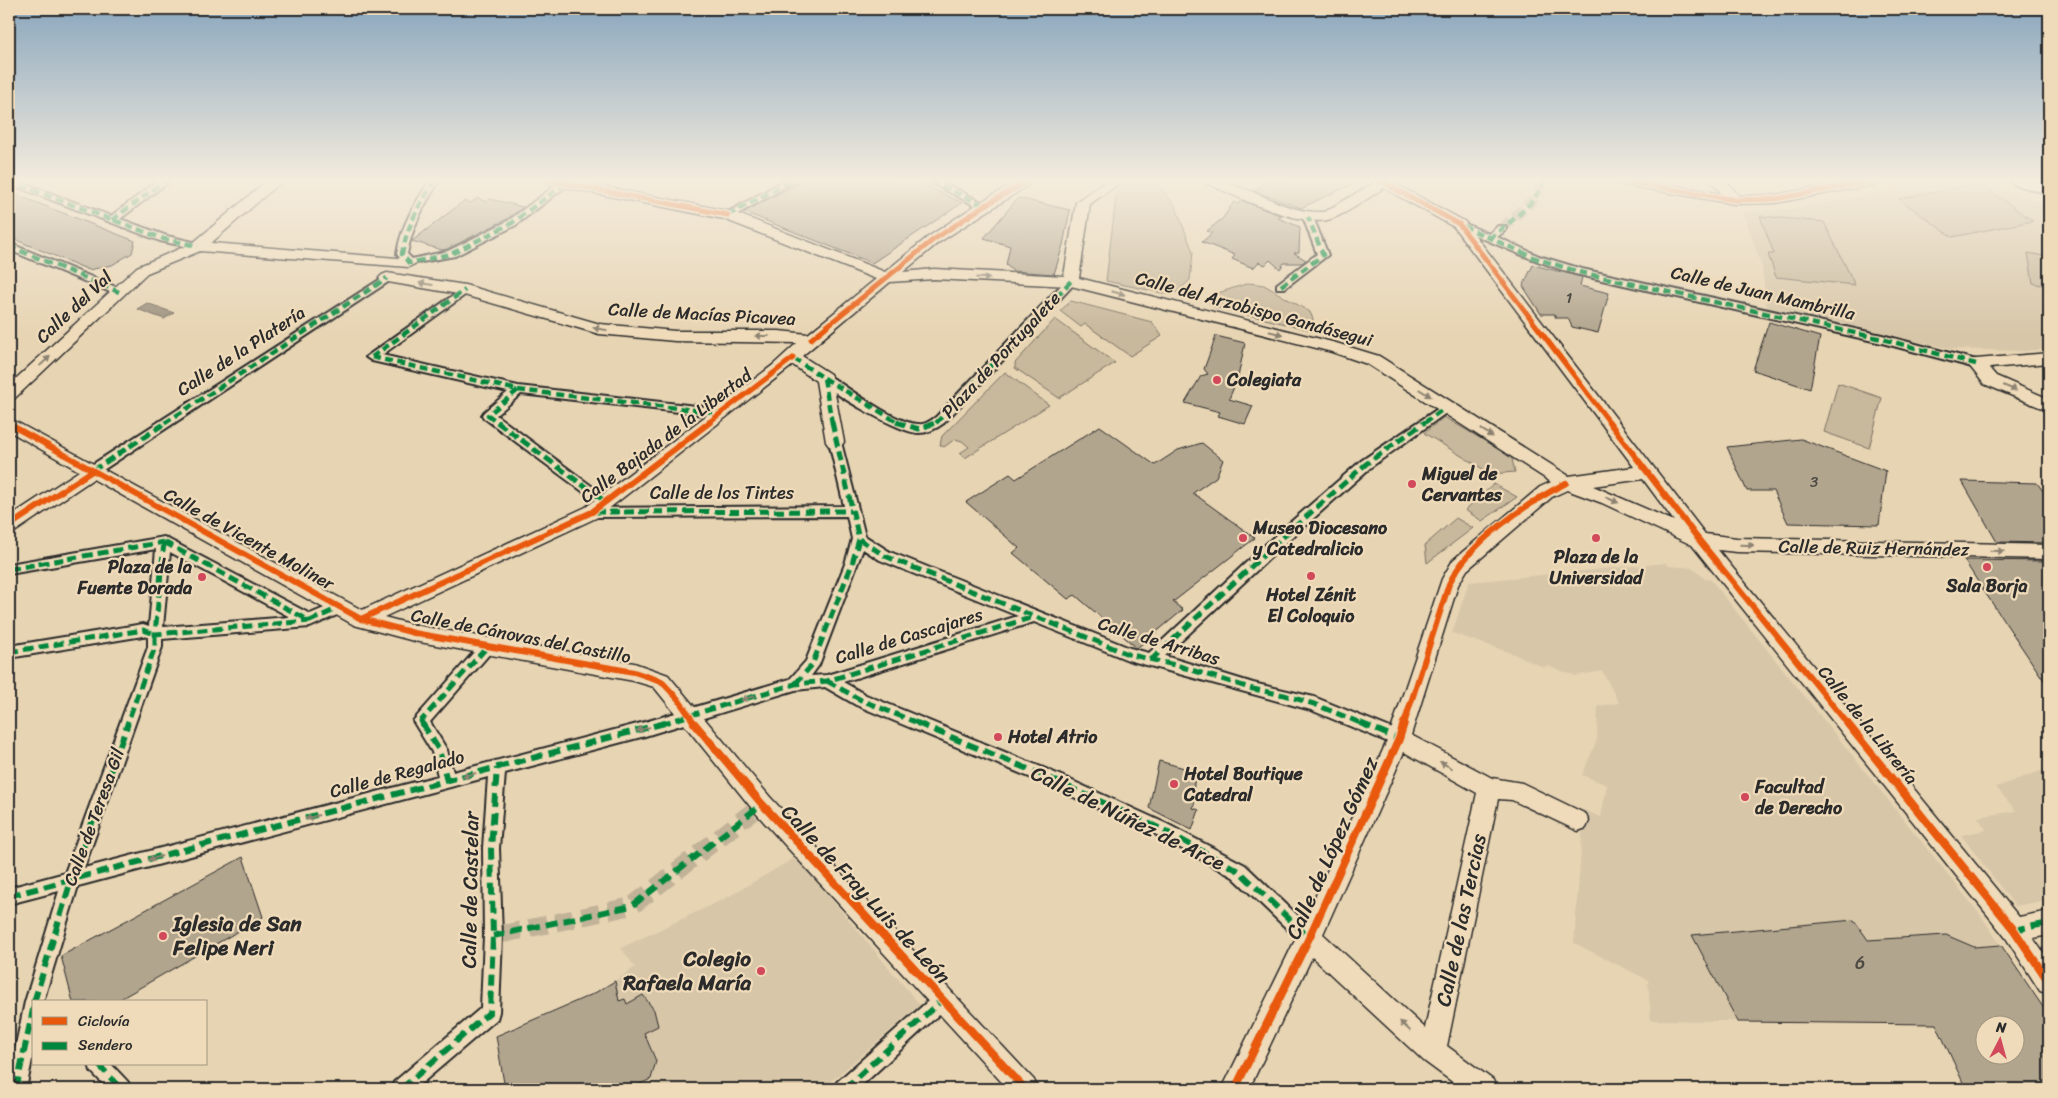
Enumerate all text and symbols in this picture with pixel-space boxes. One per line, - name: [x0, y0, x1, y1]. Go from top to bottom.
- street label: Calle de Juan Mambrilla: [1668, 256, 1859, 330]
- street label: Calle del Val: [28, 262, 121, 351]
- street label: Calle del Arzobispo Gandásegui: [1132, 262, 1377, 356]
- one-way arrow: [975, 275, 991, 283]
- one-way arrow: [418, 280, 434, 288]
- street label: Plaza de Portugalete: [933, 284, 1069, 426]
- house number: 1: [1566, 285, 1572, 311]
- one-way arrow: [1110, 289, 1125, 297]
- street label: Calle de Macías Picavea: [608, 293, 796, 335]
- street label: Calle de la Platería: [170, 297, 312, 405]
- one-way arrow: [592, 324, 608, 332]
- one-way arrow: [1268, 329, 1283, 337]
- one-way arrow: [754, 332, 770, 340]
- one-way arrow: [38, 355, 50, 367]
- street label: Calle Bajada de la Libertad: [573, 359, 760, 512]
- place label: Colegiata: [1226, 364, 1302, 396]
- marker: Colegiata: [1211, 374, 1223, 386]
- one-way arrow: [2003, 385, 2017, 393]
- one-way arrow: [1418, 388, 1431, 397]
- one-way arrow: [1480, 428, 1494, 437]
- place label: Miguel de Cervantes: [1421, 458, 1503, 511]
- house number: 3: [1810, 469, 1818, 495]
- street label: Calle de los Tintes: [650, 477, 795, 509]
- marker: Miguel de Cervantes: [1406, 478, 1418, 490]
- street label: Calle de Vicente Moliner: [158, 479, 342, 600]
- one-way arrow: [1605, 497, 1619, 505]
- place label: Museo Diocesano y Catedralicio: [1252, 512, 1388, 565]
- street label: Calle de Ruiz Hernández: [1778, 530, 1970, 566]
- marker: Museo Diocesano y Catedralicio: [1237, 532, 1249, 544]
- marker: Plaza de la Universidad: [1590, 532, 1602, 544]
- place label: Plaza de la Universidad: [1550, 541, 1644, 594]
- one-way arrow: [1739, 542, 1755, 550]
- one-way arrow: [1989, 547, 2005, 555]
- place label: Plaza de la Fuente Dorada: [77, 551, 193, 604]
- marker: Sala Borja: [1981, 561, 1993, 573]
- marker: Hotel Zénit El Coloquio: [1305, 570, 1317, 582]
- place label: Sala Borja: [1945, 570, 2028, 602]
- marker: Plaza de la Fuente Dorada: [196, 571, 208, 583]
- place label: Hotel Zénit El Coloquio: [1265, 579, 1356, 632]
- street label: Calle de Cascajares: [831, 598, 988, 674]
- street label: Calle de Cánovas del Castillo: [408, 599, 634, 673]
- street label: Calle de Arribas: [1094, 607, 1225, 675]
- street label: Calle de la Librería: [1809, 658, 1927, 792]
- one-way arrow: [740, 694, 755, 702]
- place label: Hotel Atrio: [1007, 721, 1098, 753]
- one-way arrow: [636, 726, 651, 734]
- marker: Hotel Atrio: [992, 731, 1004, 743]
- street label: Calle de Regalado: [326, 741, 468, 807]
- street label: Calle de Teresa Gil: [54, 743, 134, 891]
- street label: Calle de López Gómez: [1275, 749, 1390, 946]
- street label: Calle de Núñez de Arce: [1024, 754, 1232, 882]
- place label: Hotel Boutique Catedral: [1183, 758, 1304, 811]
- one-way arrow: [1439, 760, 1453, 769]
- place label: Facultad de Derecho: [1754, 771, 1843, 824]
- one-way arrow: [462, 772, 477, 780]
- marker: Hotel Boutique Catedral: [1168, 778, 1180, 790]
- marker: Facultad de Derecho: [1739, 791, 1751, 803]
- street label: Calle de Fray Luis de León: [772, 795, 960, 993]
- street label: Calle de Castelar: [450, 810, 490, 969]
- one-way arrow: [305, 813, 320, 821]
- street label: Calle de las Tercias: [1424, 830, 1498, 1010]
- one-way arrow: [148, 855, 163, 863]
- place label: Iglesia de San Felipe Neri: [172, 905, 302, 967]
- marker: Iglesia de San Felipe Neri: [157, 930, 169, 942]
- place label: Colegio Rafaela María: [622, 940, 751, 1002]
- house number: 6: [1855, 947, 1865, 979]
- marker: Colegio Rafaela María: [755, 965, 767, 977]
- legend: [32, 1000, 208, 1066]
- text: Ciclovía: [78, 1008, 130, 1034]
- text: N: [1994, 1015, 2008, 1041]
- north arrow: [1976, 1016, 2026, 1066]
- one-way arrow: [1400, 1020, 1412, 1032]
- text: Sendero: [78, 1032, 133, 1058]

